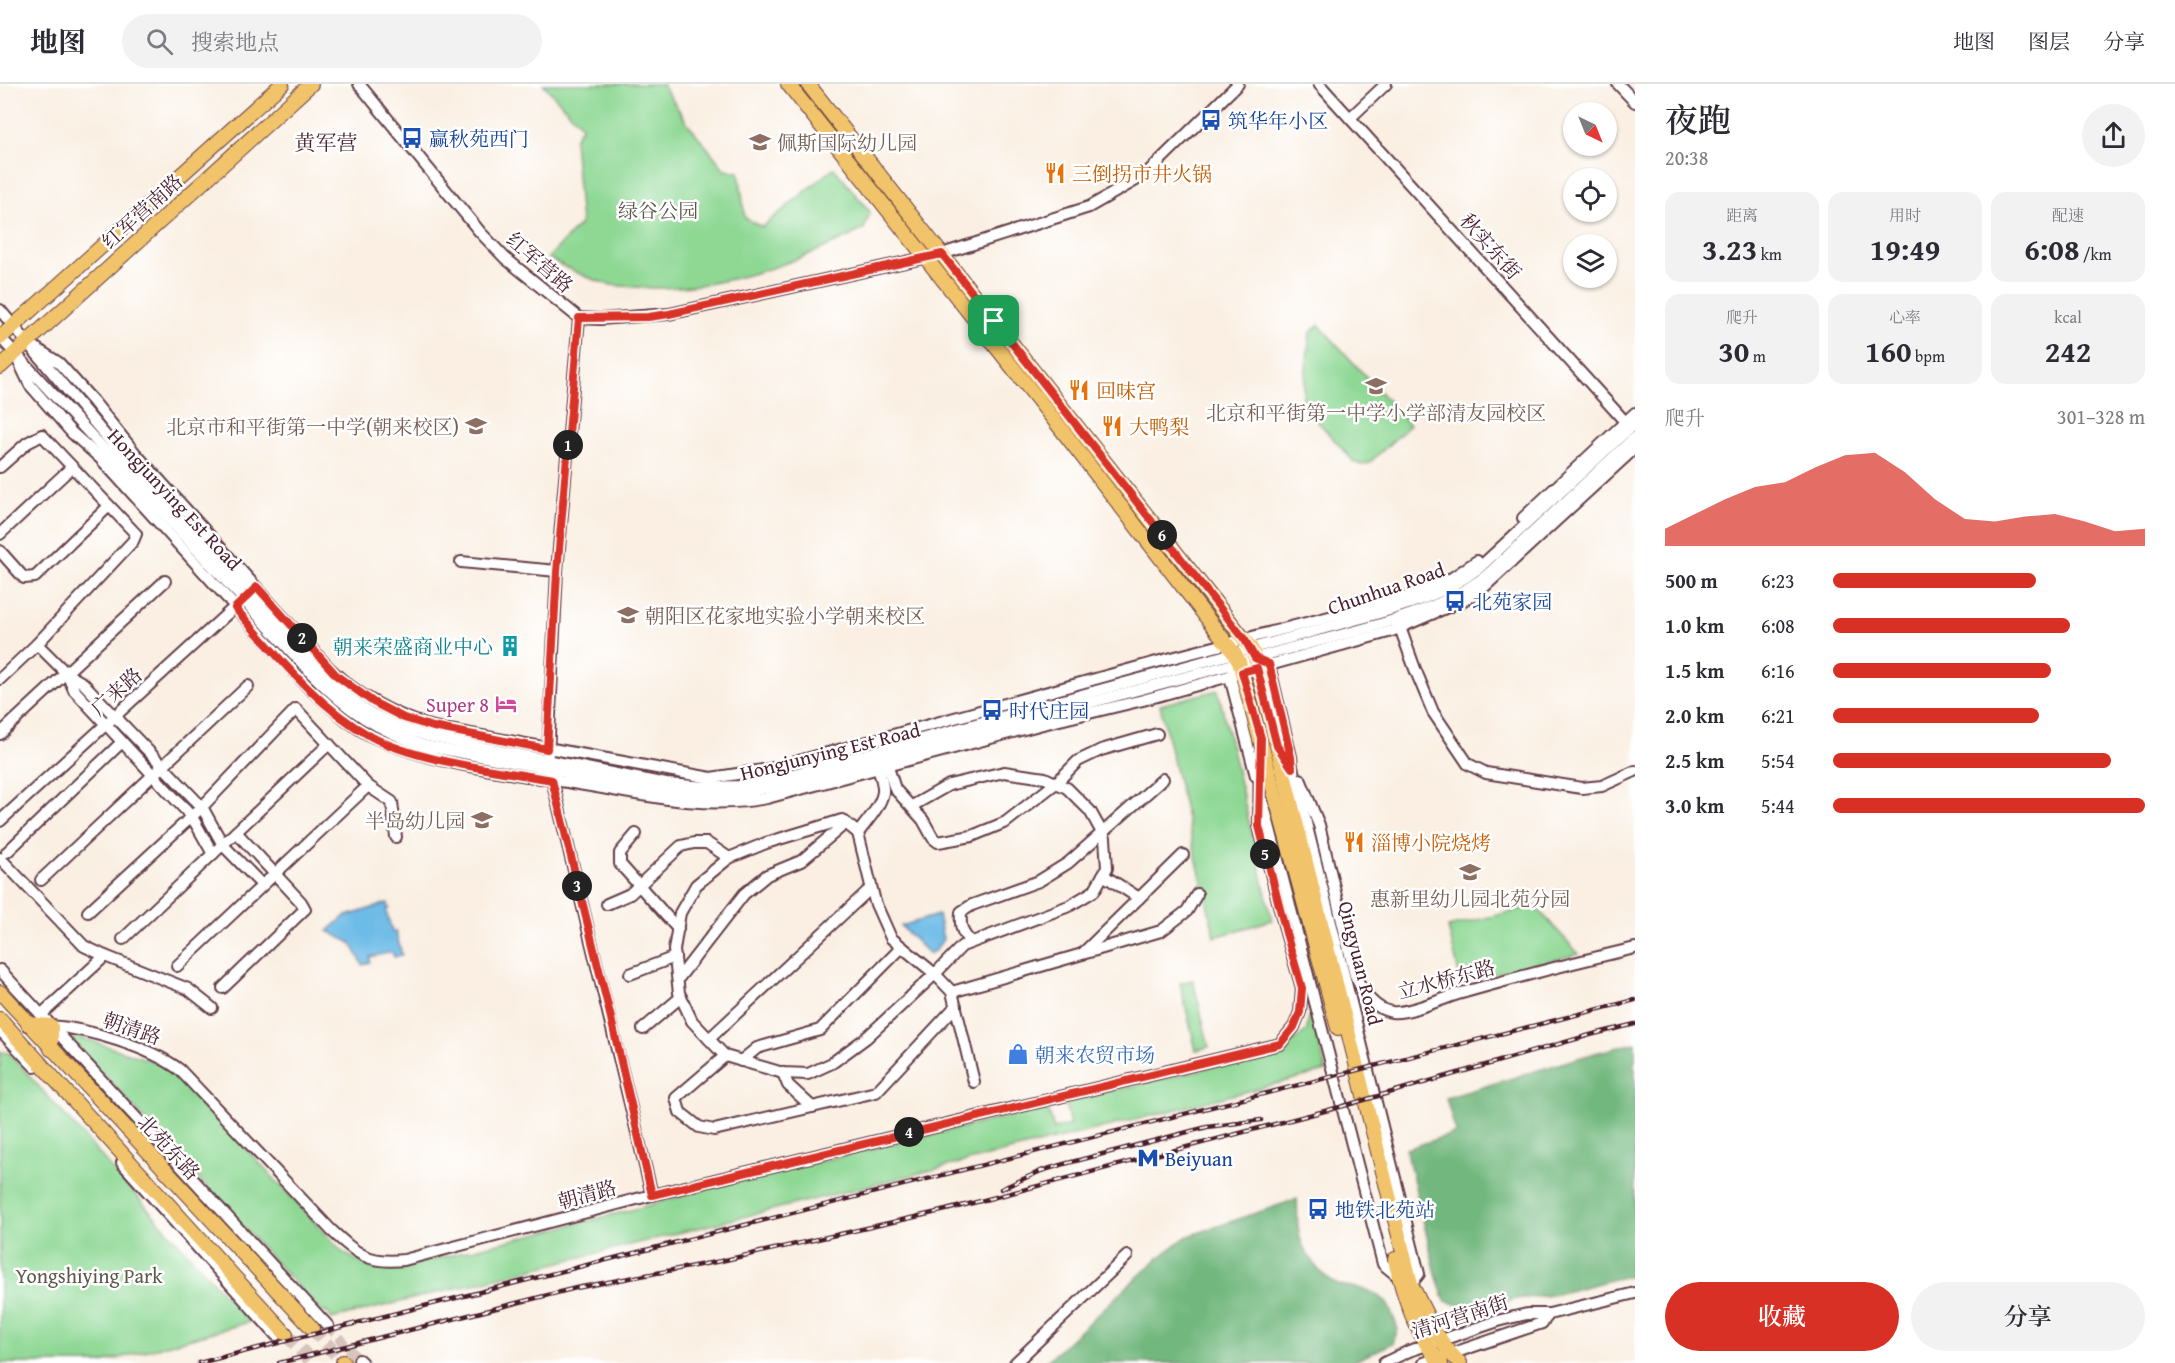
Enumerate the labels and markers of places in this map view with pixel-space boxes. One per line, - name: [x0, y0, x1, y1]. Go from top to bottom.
- place label: 筑华年小区: [1228, 106, 1328, 135]
- bus stop icon: 筑华年小区: [1199, 108, 1223, 132]
- place label: 赢秋苑西门: [429, 124, 529, 153]
- bus stop icon: 赢秋苑西门: [400, 126, 424, 150]
- place label: 佩斯国际幼儿园: [777, 128, 917, 157]
- school or university icon: 佩斯国际幼儿园: [748, 130, 772, 154]
- place label: 三倒拐市井火锅: [1072, 159, 1212, 188]
- restaurant icon: 三倒拐市井火锅: [1043, 161, 1067, 185]
- pin: [968, 295, 1019, 346]
- school or university icon: 北京和平街第一中学小学部清友园校区: [1364, 374, 1388, 398]
- place label: 回味宫: [1096, 376, 1156, 405]
- restaurant icon: 回味宫: [1067, 378, 1091, 402]
- place label: 北京和平街第一中学小学部清友园校区: [1206, 398, 1546, 427]
- place label: 北京市和平街第一中学(朝来校区): [166, 412, 459, 441]
- place label: 大鸭梨: [1129, 412, 1189, 441]
- school or university icon: 北京市和平街第一中学(朝来校区): [464, 414, 488, 438]
- restaurant icon: 大鸭梨: [1100, 414, 1124, 438]
- pin: 1: [553, 430, 583, 460]
- pin: 6: [1147, 520, 1177, 550]
- place label: 北苑家园: [1472, 587, 1552, 616]
- bus stop icon: 北苑家园: [1443, 589, 1467, 613]
- place label: 朝阳区花家地实验小学朝来校区: [645, 601, 925, 630]
- school or university icon: 朝阳区花家地实验小学朝来校区: [616, 603, 640, 627]
- pin: 2: [287, 623, 317, 653]
- place label: 朝来荣盛商业中心: [333, 632, 493, 661]
- building icon: 朝来荣盛商业中心: [498, 634, 522, 658]
- place label: Super 8: [426, 690, 489, 719]
- hotel icon: Super 8: [494, 692, 518, 716]
- place label: 时代庄园: [1009, 696, 1089, 725]
- bus stop icon: 时代庄园: [980, 698, 1004, 722]
- place label: 半岛幼儿园: [365, 806, 465, 835]
- school or university icon: 半岛幼儿园: [470, 808, 494, 832]
- place label: 淄博小院烧烤: [1371, 828, 1491, 857]
- restaurant icon: 淄博小院烧烤: [1342, 830, 1366, 854]
- pin: 5: [1250, 839, 1280, 869]
- school or university icon: 惠新里幼儿园北苑分园: [1458, 860, 1482, 884]
- pin: 3: [562, 871, 592, 901]
- place label: 惠新里幼儿园北苑分园: [1370, 884, 1570, 913]
- place label: 朝来农贸市场: [1035, 1040, 1155, 1069]
- shop icon: 朝来农贸市场: [1006, 1042, 1030, 1066]
- pin: 4: [894, 1117, 924, 1147]
- place label: Beiyuan: [1165, 1144, 1233, 1173]
- metro station icon: Beiyuan: [1136, 1146, 1160, 1170]
- place label: 地铁北苑站: [1335, 1195, 1435, 1224]
- bus stop icon: 地铁北苑站: [1306, 1197, 1330, 1221]

